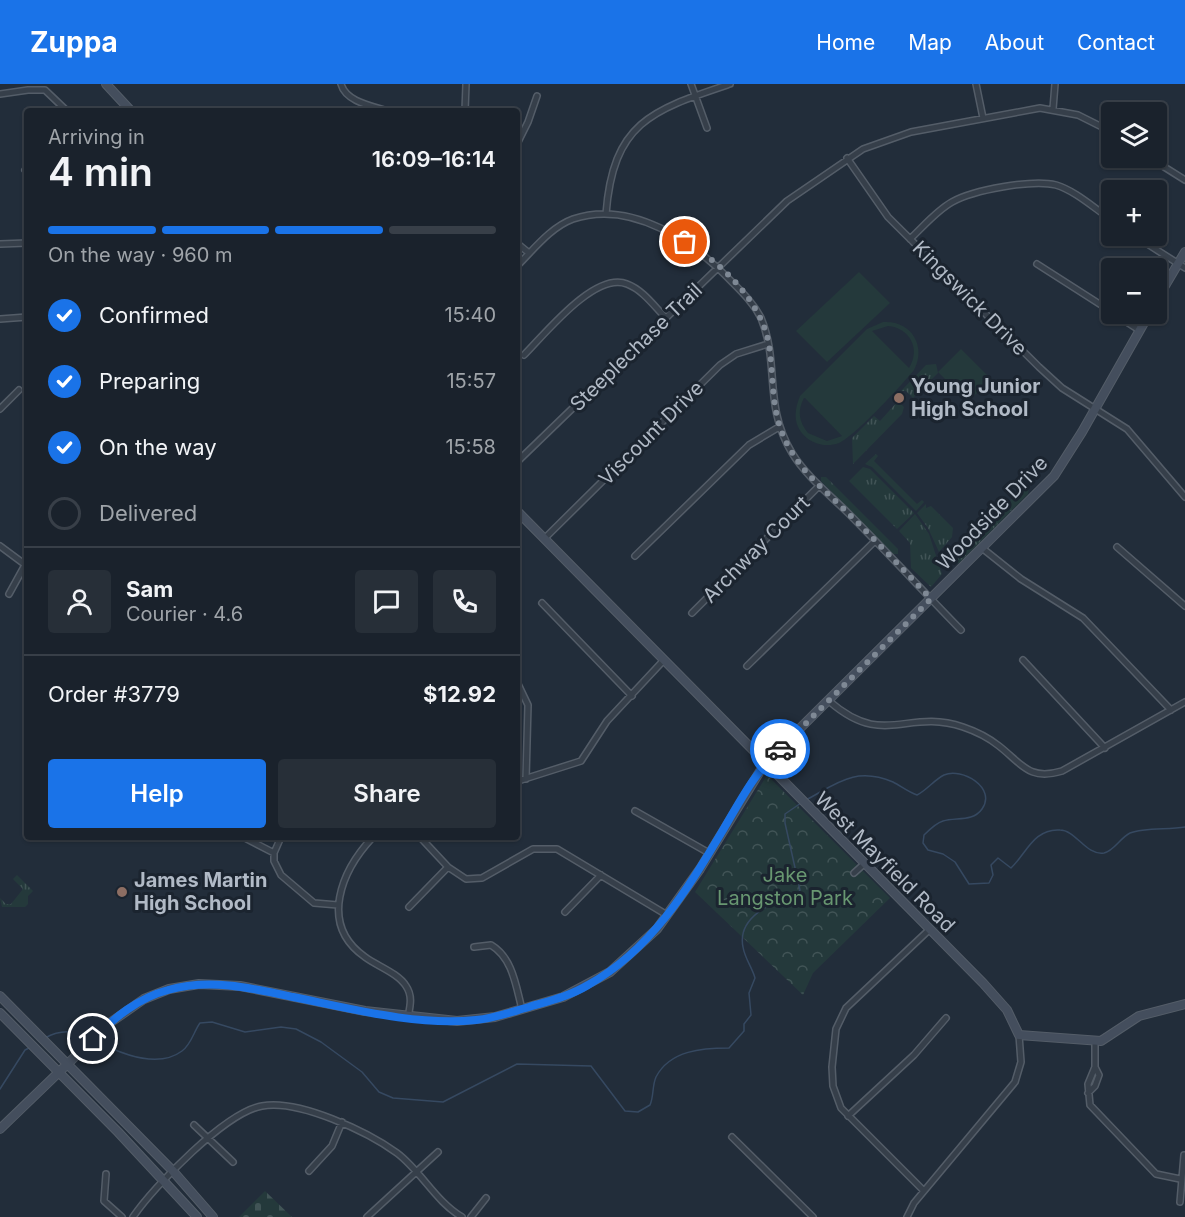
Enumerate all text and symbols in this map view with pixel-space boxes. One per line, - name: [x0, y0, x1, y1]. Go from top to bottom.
- text: Zuppa: [30, 25, 118, 59]
- text: Home: [816, 30, 875, 55]
- text: Map: [908, 30, 952, 55]
- text: About: [985, 30, 1044, 55]
- text: Contact: [1077, 30, 1155, 55]
- map controls: [1101, 102, 1167, 324]
- button: layers: [1101, 102, 1167, 168]
- text: Arriving in: [48, 125, 145, 149]
- text: 16:09–16:14: [372, 146, 496, 172]
- text: 4 min: [48, 148, 153, 195]
- button: +: [1101, 180, 1167, 246]
- pin: [659, 216, 710, 267]
- icon: bag: [668, 225, 701, 258]
- street label: Kingswick Drive: [908, 236, 1032, 360]
- text: On the way · 960 m: [48, 243, 233, 267]
- button: −: [1101, 258, 1167, 324]
- street label: Steeplechase Trail: [565, 278, 707, 416]
- icon: check: [48, 299, 81, 332]
- text: Confirmed: [99, 302, 209, 328]
- text: 15:40: [444, 303, 496, 327]
- icon: check: [48, 365, 81, 398]
- text: Preparing: [99, 368, 200, 394]
- text: 15:57: [446, 369, 496, 393]
- place label: Young Junior High School: [911, 374, 1040, 421]
- street label: Viscount Drive: [594, 376, 708, 490]
- marker: Young Junior High School: [892, 391, 906, 405]
- icon: check: [48, 431, 81, 464]
- text: On the way: [99, 434, 217, 460]
- text: 15:58: [445, 435, 496, 459]
- street label: Woodside Drive: [931, 451, 1053, 575]
- street label: Archway Court: [698, 490, 815, 607]
- text: Delivered: [99, 500, 197, 526]
- button: person: [48, 570, 111, 633]
- button: chat: [355, 570, 418, 633]
- button: phone: [433, 570, 496, 633]
- text: Sam: [126, 576, 173, 602]
- text: Courier · 4.6: [126, 602, 243, 626]
- text: Order #3779: [48, 681, 180, 707]
- text: $12.92: [423, 681, 496, 707]
- courier: [750, 719, 810, 779]
- icon: car: [764, 733, 797, 766]
- button: Help: [48, 759, 266, 828]
- button: Share: [278, 759, 496, 828]
- street label: West Mayfield Road: [810, 787, 960, 937]
- park label: Jake Langston Park: [717, 863, 853, 910]
- place label: James Martin High School: [134, 868, 267, 915]
- marker: James Martin High School: [115, 885, 129, 899]
- pin: [67, 1013, 118, 1064]
- icon: home: [76, 1022, 109, 1055]

